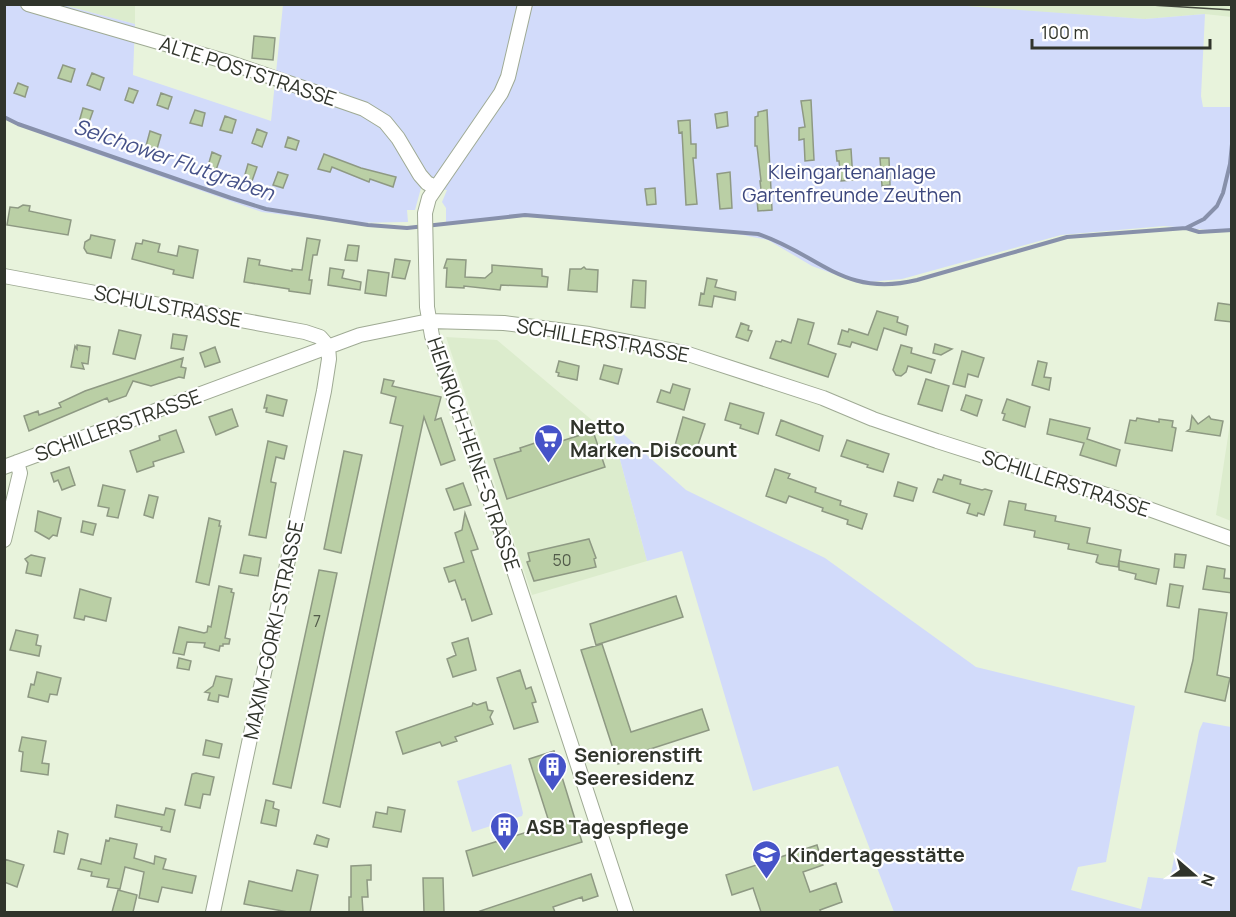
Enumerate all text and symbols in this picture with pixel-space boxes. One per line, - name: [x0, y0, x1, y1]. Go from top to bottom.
- scale bar: [1032, 12, 1210, 50]
- text: 100 m: [1041, 20, 1089, 44]
- street label: ALTE POSTSTRASSE: [156, 30, 340, 112]
- water label: Selchower Flutgraben: [70, 112, 279, 207]
- park label: Kleingartenanlage Gartenfreunde Zeuthen: [742, 158, 962, 208]
- street label: SCHULSTRASSE: [92, 278, 244, 334]
- street label: SCHILLERSTRASSE: [515, 312, 691, 368]
- street label: HEINRICH-HEINE-STRASSE: [421, 333, 527, 575]
- street label: SCHILLERSTRASSE: [31, 382, 205, 468]
- place label: Netto Marken-Discount: [570, 413, 738, 463]
- supermarket icon: Netto Marken-Discount: [533, 422, 565, 464]
- street label: SCHILLERSTRASSE: [979, 443, 1153, 523]
- street label: MAXIM-GORKI-STRASSE: [237, 518, 309, 742]
- house number: 50: [553, 549, 572, 571]
- house number: 7: [313, 610, 321, 632]
- place label: Seniorenstift Seeresidenz: [574, 741, 703, 791]
- building icon: Seniorenstift Seeresidenz: [537, 750, 569, 792]
- building icon: ASB Tagespflege: [489, 810, 521, 852]
- place label: ASB Tagespflege: [526, 813, 689, 840]
- school or university icon: Kindertagesstätte: [750, 838, 782, 880]
- place label: Kindertagesstätte: [787, 841, 965, 868]
- north arrow: [1164, 845, 1224, 905]
- text: N: [1196, 871, 1220, 889]

